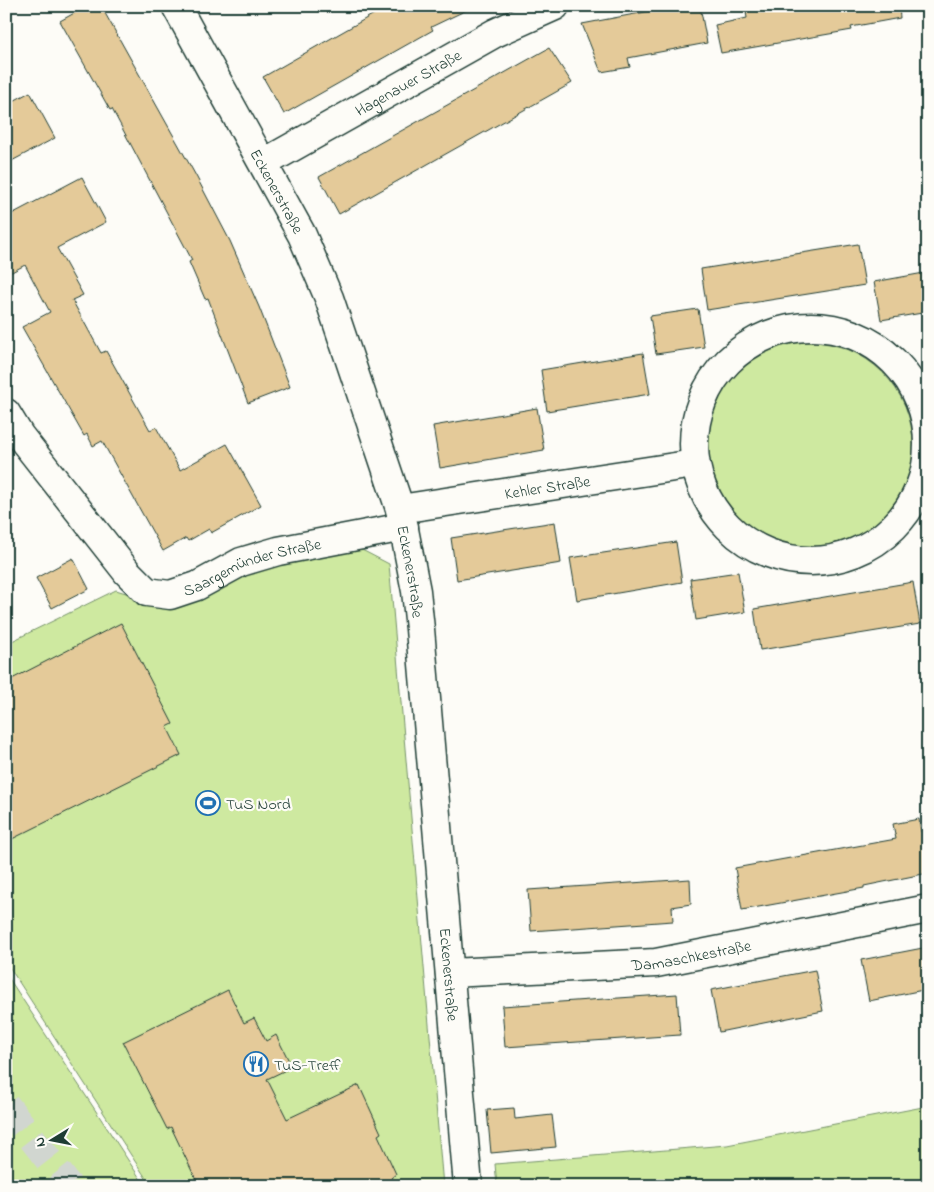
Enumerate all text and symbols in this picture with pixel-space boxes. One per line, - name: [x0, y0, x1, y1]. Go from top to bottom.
- street label: Hagenauer Straße: [351, 44, 467, 123]
- street label: Eckenerstraße: [243, 145, 309, 239]
- street label: Kehler Straße: [503, 470, 593, 507]
- street label: Eckenerstraße: [389, 523, 429, 620]
- street label: Saargemünder Straße: [180, 533, 324, 604]
- sports icon: TuS Nord: [195, 790, 221, 816]
- place label: TuS Nord: [226, 793, 291, 817]
- street label: Eckenerstraße: [432, 927, 464, 1023]
- street label: Damaschkestraße: [630, 934, 754, 978]
- restaurant icon: TuS-Treff: [243, 1051, 269, 1077]
- place label: TuS-Treff: [274, 1054, 341, 1078]
- north arrow: [28, 1114, 78, 1164]
- text: N: [30, 1136, 52, 1148]

